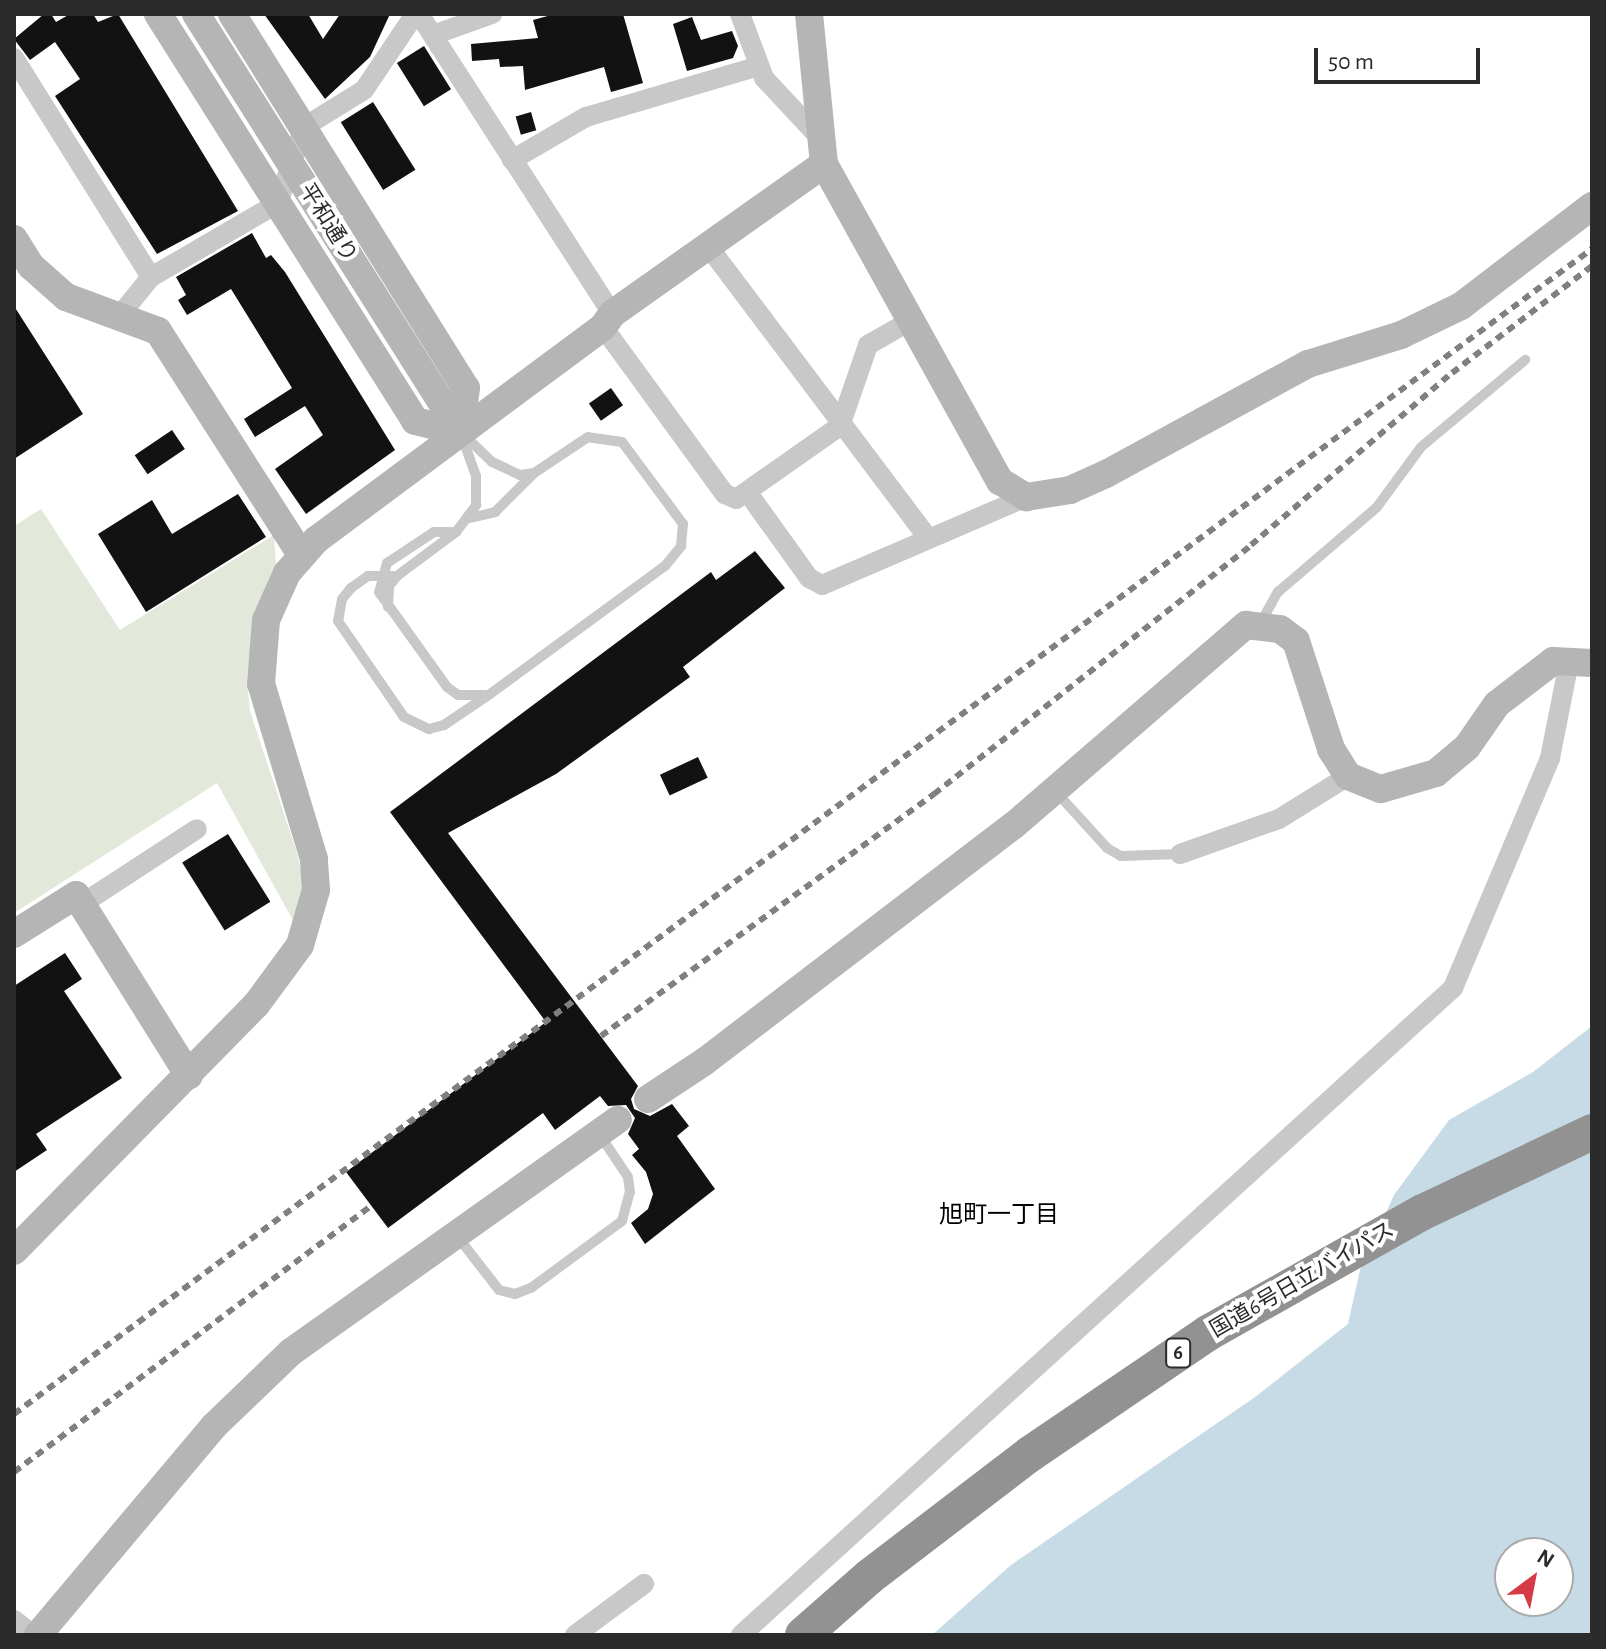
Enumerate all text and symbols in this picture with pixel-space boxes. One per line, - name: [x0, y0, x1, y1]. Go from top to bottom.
- scale bar: [1318, 32, 1484, 82]
- text: 50 m: [1328, 50, 1374, 74]
- street label: 平和通り: [293, 179, 363, 267]
- district label: 旭町一丁目: [939, 1202, 1059, 1230]
- street label: 国道6号日立バイパス: [1205, 1216, 1399, 1344]
- road number: 6: [1164, 1337, 1192, 1369]
- north arrow: [1494, 1537, 1574, 1617]
- text: N: [1533, 1545, 1558, 1572]

